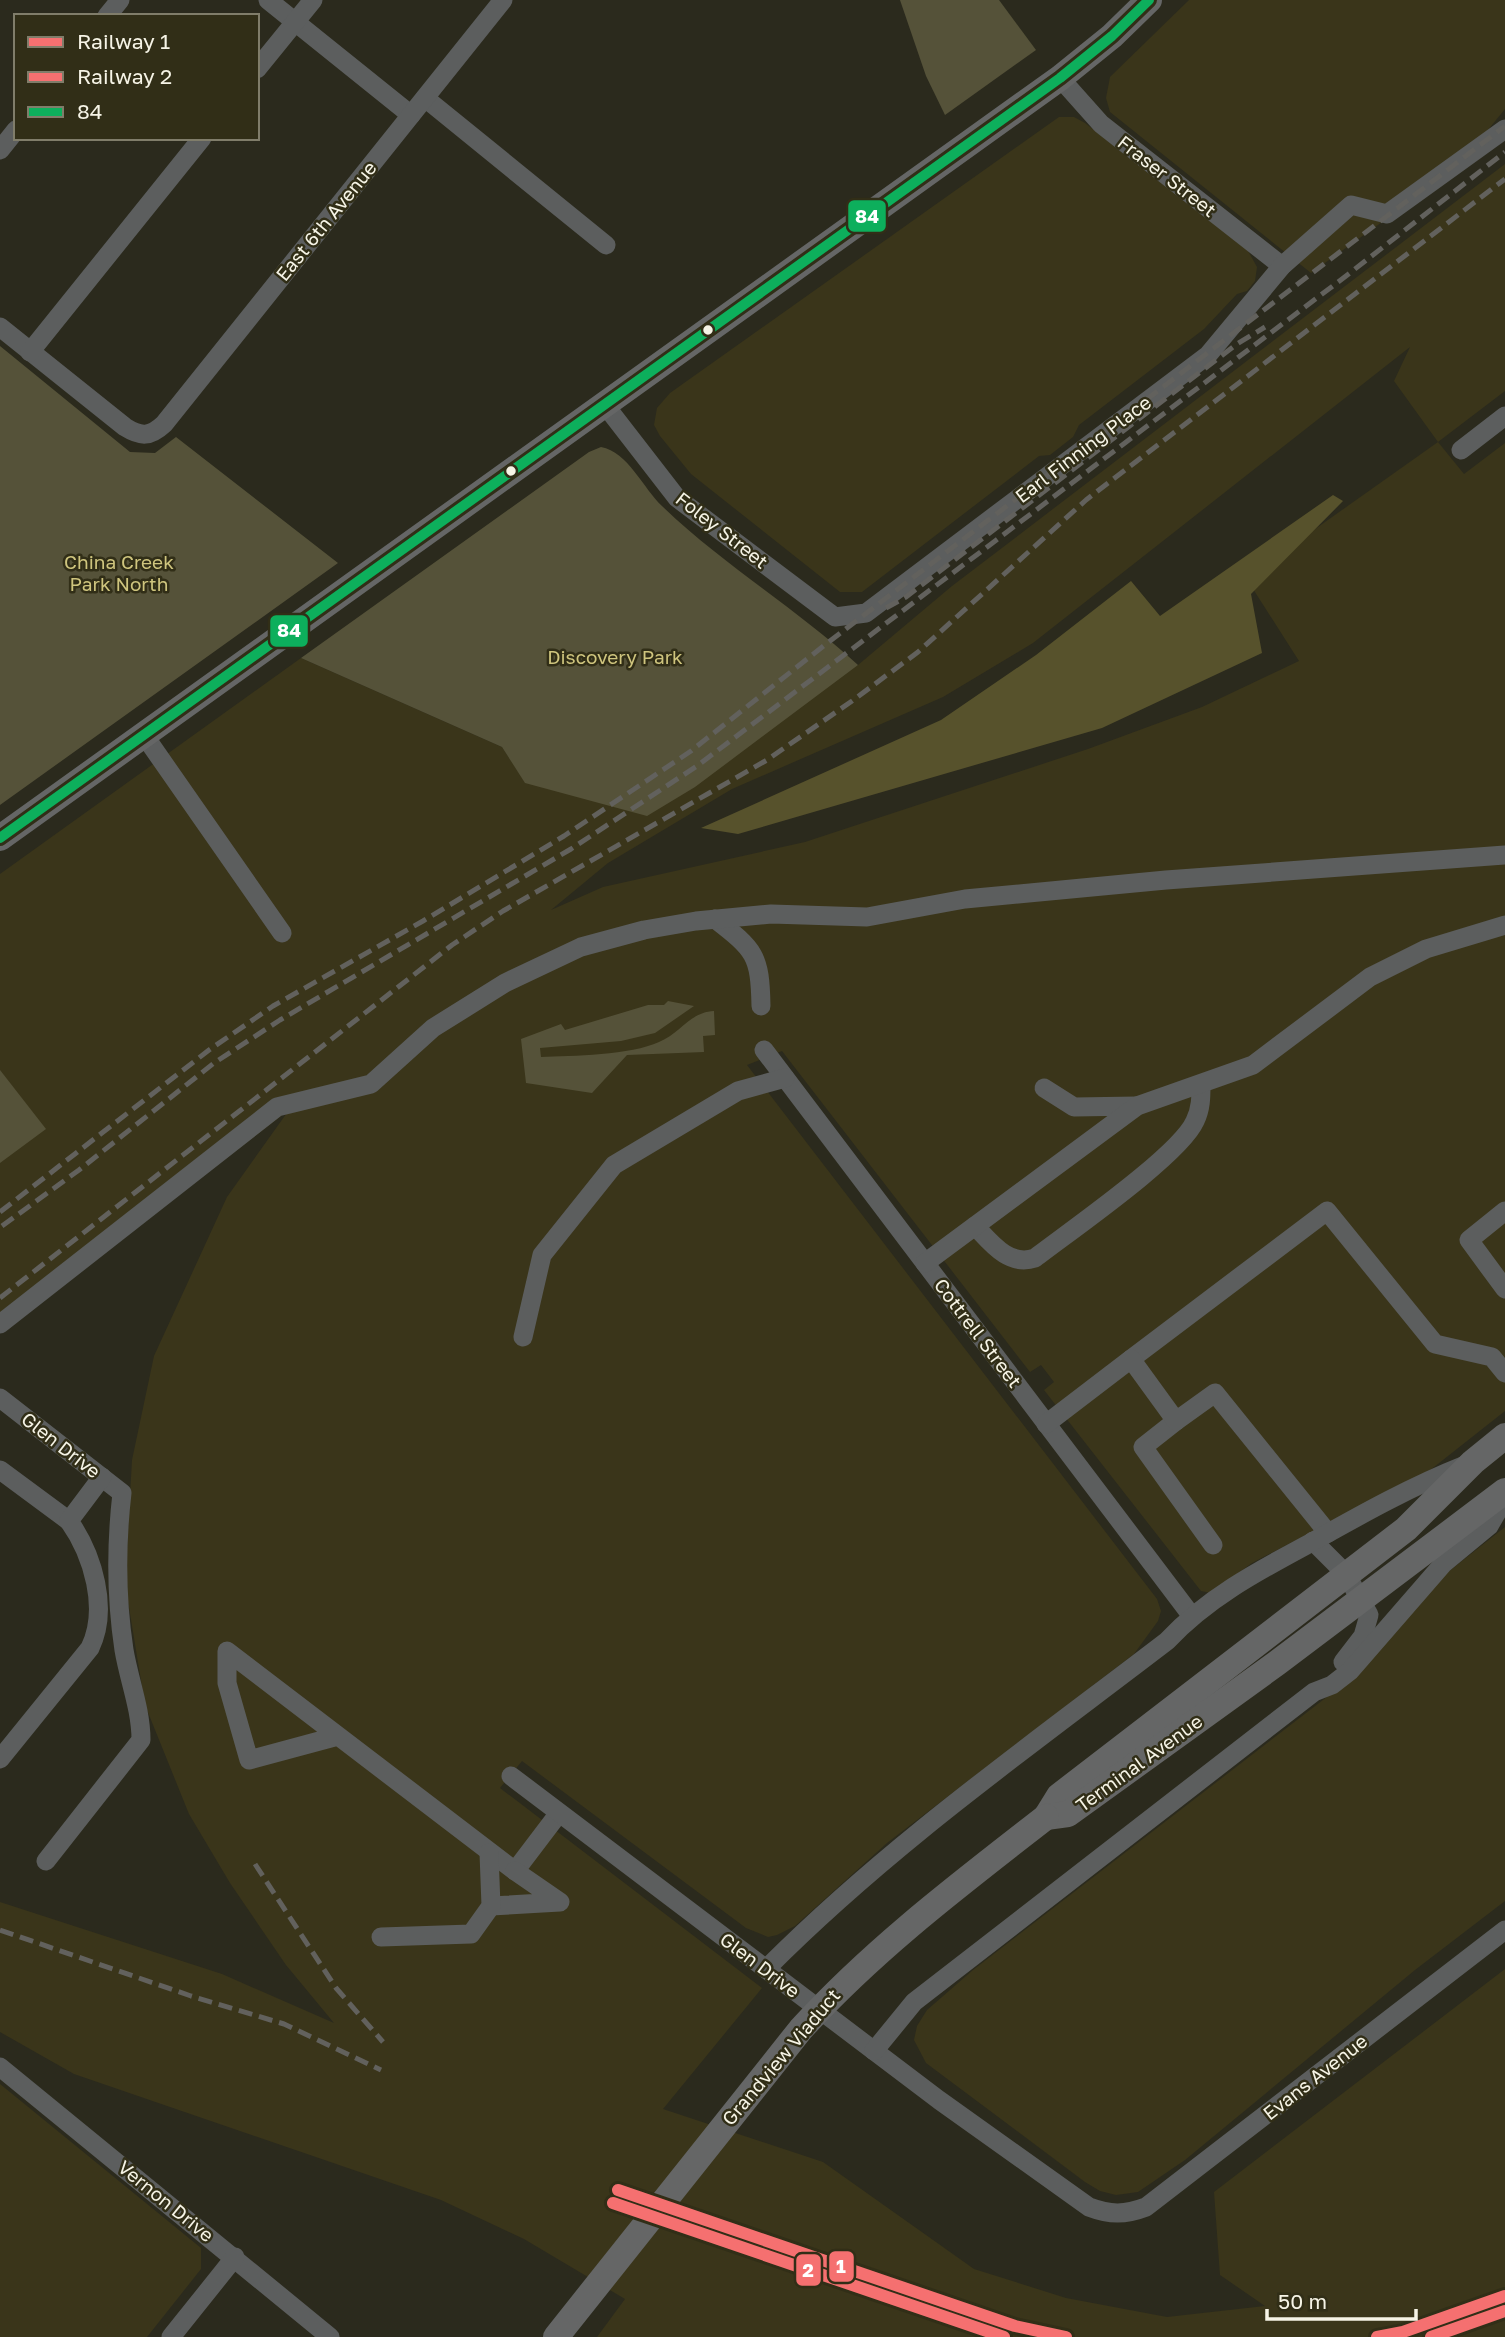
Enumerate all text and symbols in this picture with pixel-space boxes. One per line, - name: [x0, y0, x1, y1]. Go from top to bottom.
- legend: [14, 14, 259, 140]
- text: Railway 1: [77, 28, 170, 54]
- text: Railway 2: [77, 63, 172, 89]
- text: 84: [77, 98, 103, 124]
- street label: Fraser Street: [1113, 130, 1221, 221]
- street label: East 6th Avenue: [270, 156, 381, 285]
- line badge: 84: [847, 199, 887, 233]
- text: 84: [855, 204, 879, 227]
- unlabelled marker: [701, 323, 715, 337]
- street label: Earl Finning Place: [1010, 390, 1155, 507]
- unlabelled marker: [504, 464, 518, 478]
- street label: Foley Street: [672, 486, 773, 573]
- park label: China Creek Park North: [64, 550, 174, 595]
- line badge: 84: [269, 614, 309, 648]
- text: 84: [277, 618, 301, 641]
- park label: Discovery Park: [547, 645, 683, 668]
- street label: Cottrell Street: [930, 1274, 1027, 1392]
- street label: Glen Drive: [17, 1407, 105, 1483]
- street label: Terminal Avenue: [1071, 1709, 1206, 1816]
- street label: Glen Drive: [716, 1927, 805, 2002]
- street label: Grandview Viaduct: [717, 1984, 844, 2130]
- street label: Evans Avenue: [1258, 2029, 1371, 2124]
- street label: Vernon Drive: [114, 2155, 219, 2246]
- line badge: 1: [828, 2250, 855, 2283]
- line badge: 2: [795, 2253, 822, 2287]
- text: 1: [836, 2254, 846, 2277]
- text: 2: [802, 2258, 814, 2281]
- scale bar: [1267, 2278, 1416, 2322]
- text: 50 m: [1278, 2288, 1327, 2314]

